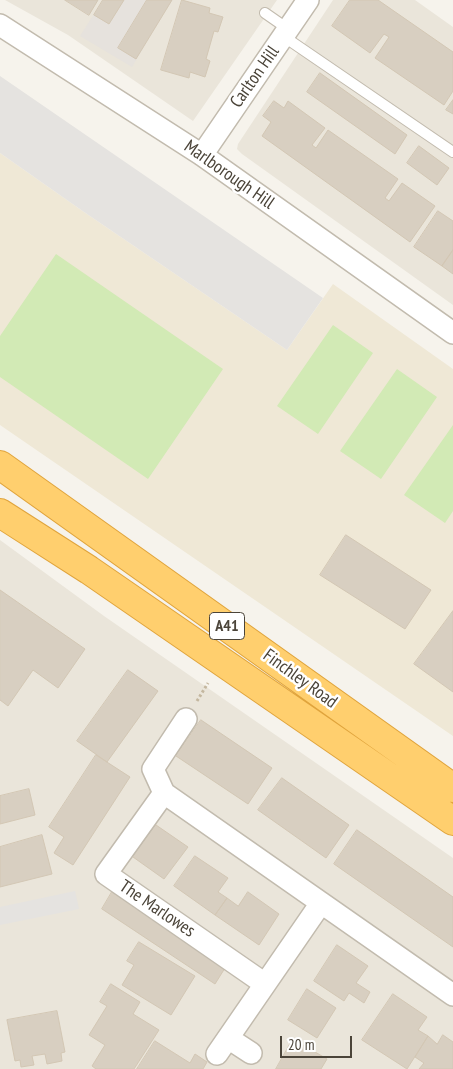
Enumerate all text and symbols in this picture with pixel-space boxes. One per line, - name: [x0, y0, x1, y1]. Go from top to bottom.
- street label: Carlton Hill: [226, 42, 284, 112]
- street label: Marlborough Hill: [180, 136, 278, 214]
- road number: A41: [210, 612, 244, 640]
- street label: Finchley Road: [259, 645, 341, 713]
- street label: The Marlowes: [115, 876, 199, 942]
- scale bar: [283, 1026, 356, 1058]
- text: 20 m: [288, 1035, 314, 1054]

